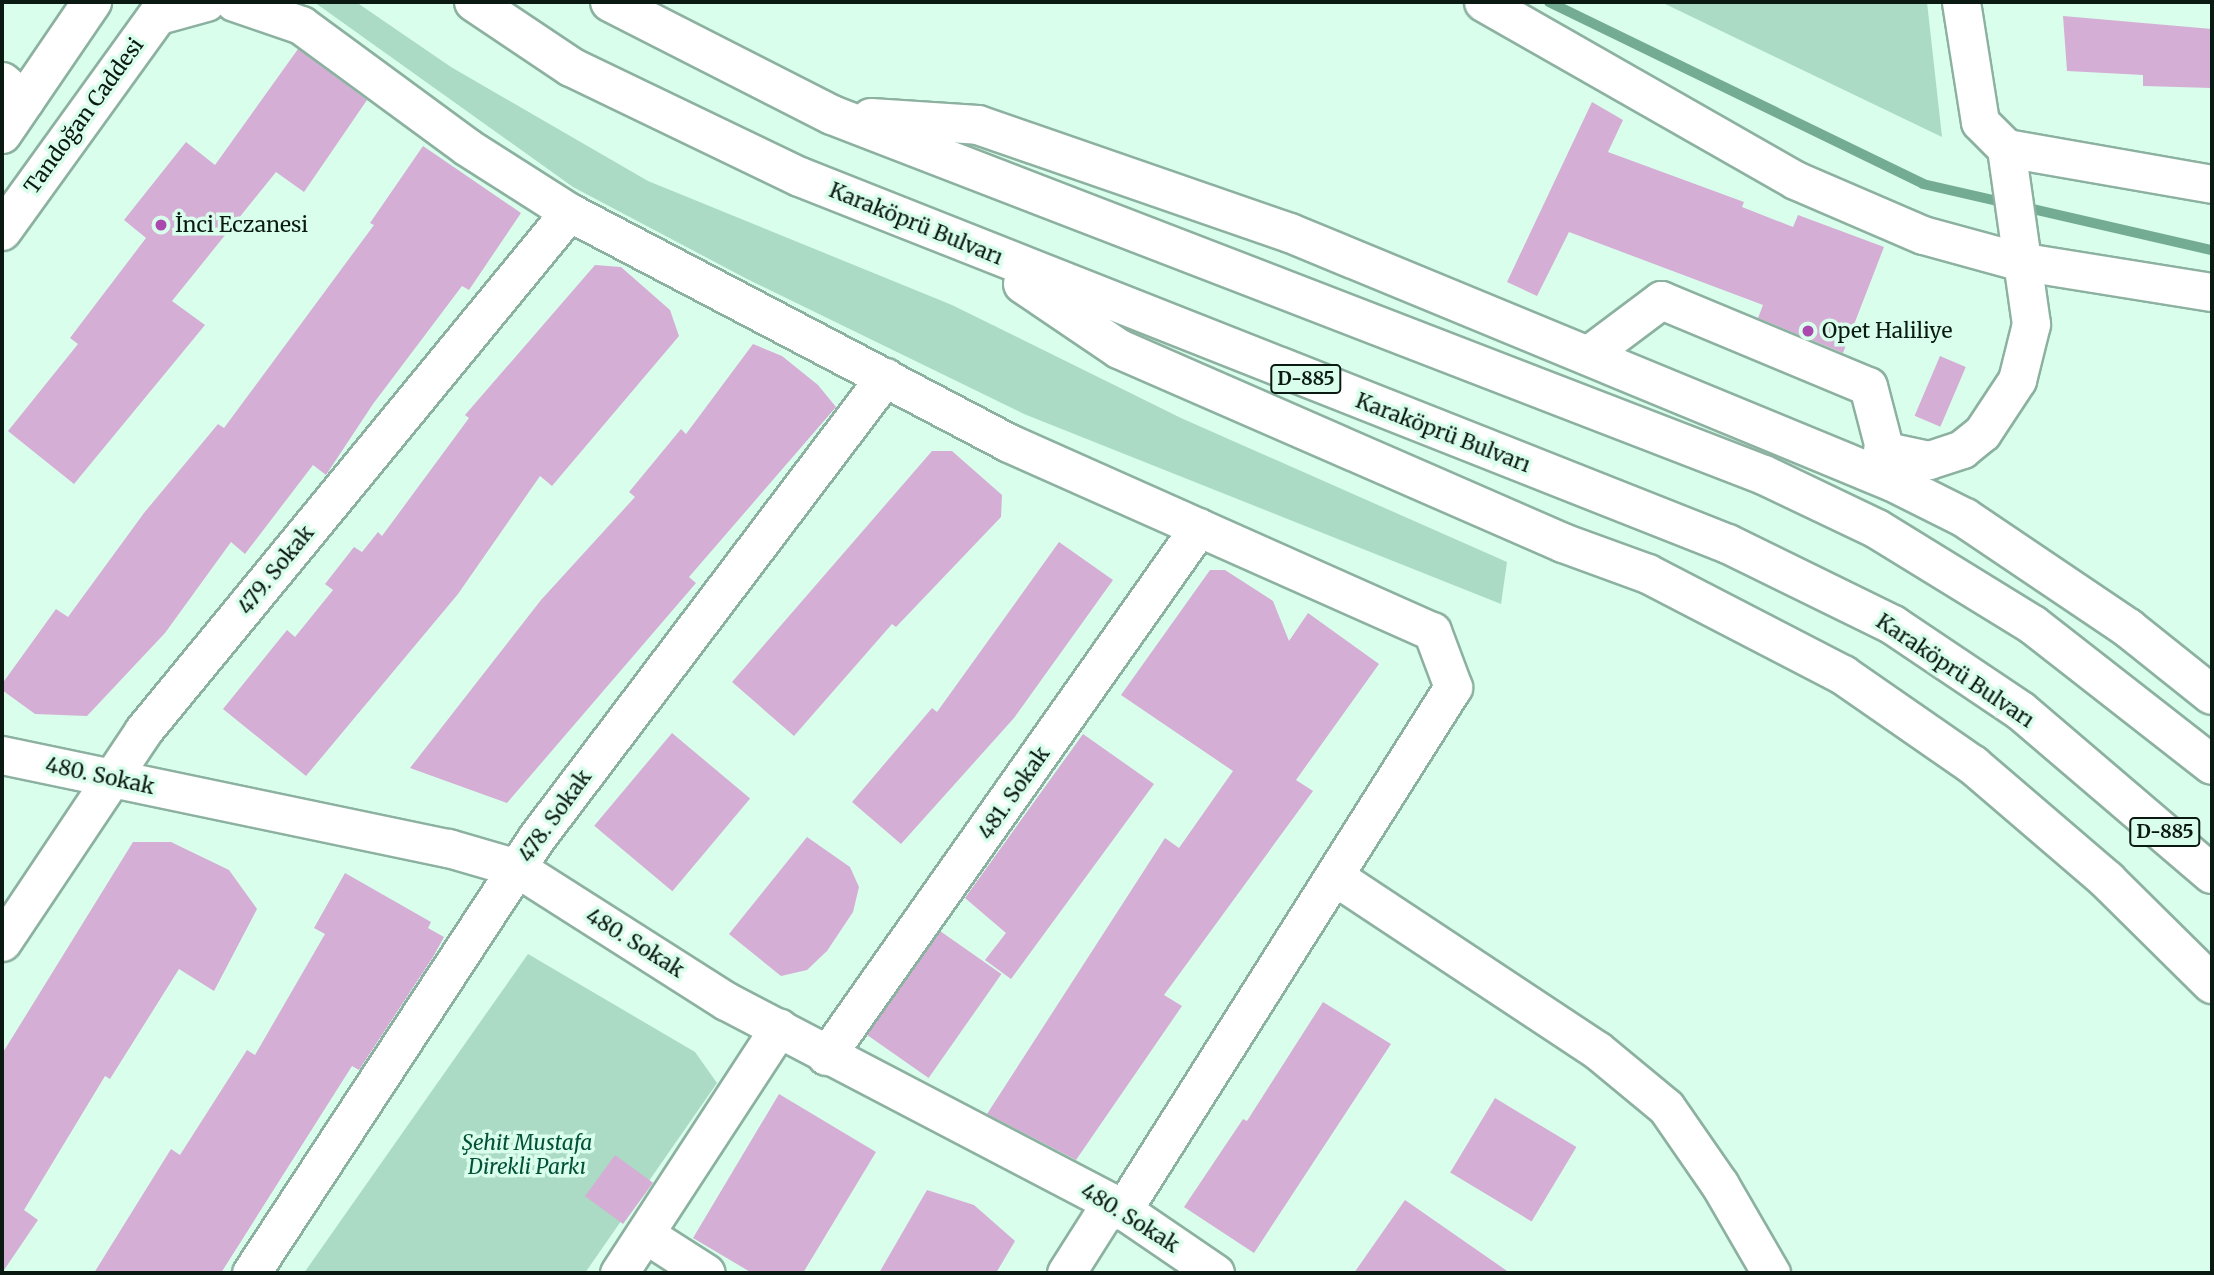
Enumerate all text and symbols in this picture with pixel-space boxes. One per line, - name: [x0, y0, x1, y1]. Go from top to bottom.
- street label: Tandoğan Caddesi: [19, 33, 149, 199]
- street label: Karaköprü Bulvarı: [825, 178, 1007, 270]
- place label: İnci Eczanesi: [175, 212, 308, 238]
- marker: İnci Eczanesi: [153, 217, 169, 233]
- place label: Opet Haliliye: [1822, 318, 1952, 344]
- marker: Opet Haliliye: [1800, 323, 1816, 339]
- road number: D-885: [1269, 364, 1343, 394]
- street label: Karaköprü Bulvarı: [1352, 388, 1534, 478]
- street label: 479. Sokak: [233, 521, 319, 619]
- street label: Karaköprü Bulvarı: [1871, 609, 2039, 733]
- street label: 481. Sokak: [973, 742, 1055, 844]
- street label: 480. Sokak: [43, 752, 157, 800]
- street label: 478. Sokak: [513, 765, 597, 867]
- road number: D-885: [2128, 817, 2202, 848]
- street label: 480. Sokak: [581, 903, 689, 983]
- park label: Şehit Mustafa Direkli Parkı: [462, 1130, 592, 1180]
- street label: 480. Sokak: [1076, 1178, 1184, 1258]

